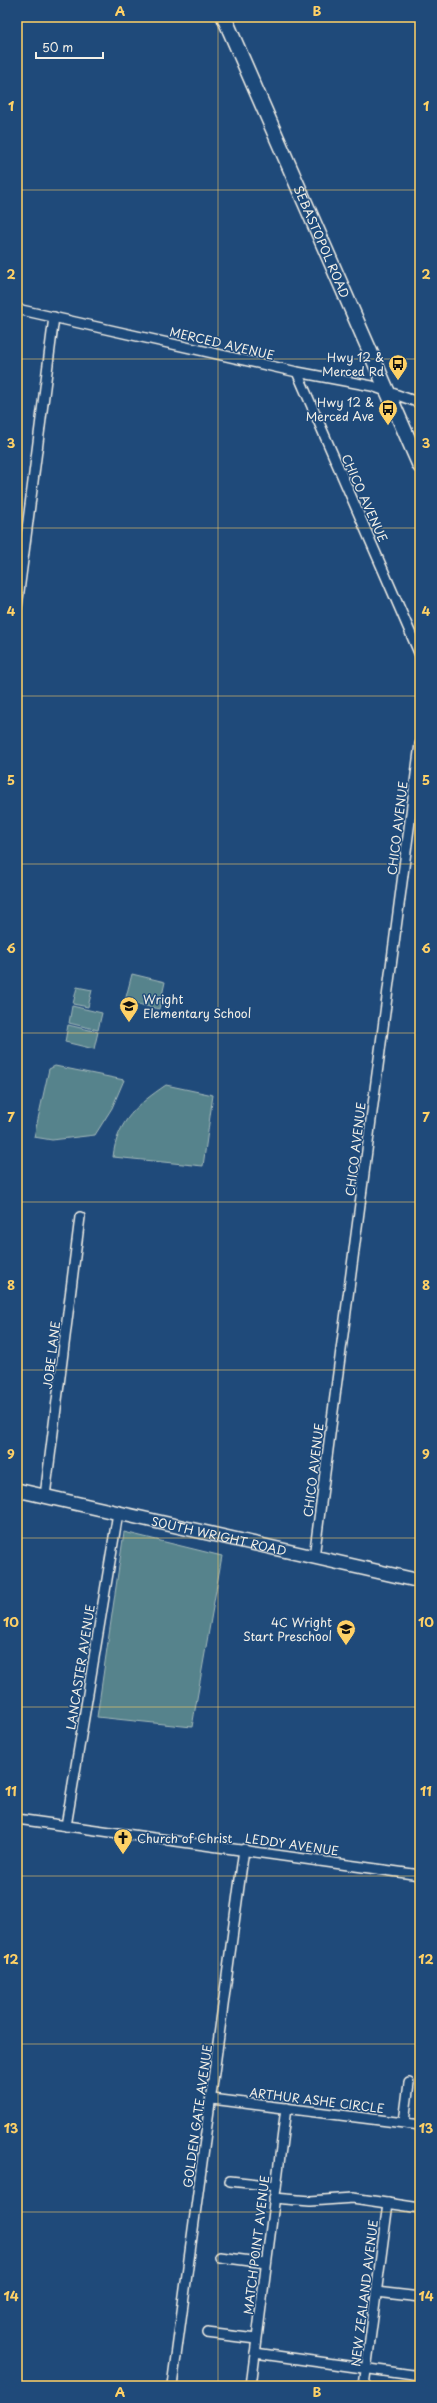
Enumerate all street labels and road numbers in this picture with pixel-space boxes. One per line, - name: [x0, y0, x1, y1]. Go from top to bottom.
- street label: SEBASTOPOL ROAD: [290, 182, 354, 301]
- street label: MERCED AVENUE: [168, 322, 276, 364]
- street label: CHICO AVENUE: [338, 451, 392, 545]
- street label: CHICO AVENUE: [382, 780, 412, 876]
- street label: CHICO AVENUE: [340, 1101, 370, 1197]
- street label: JOBE LANE: [38, 1320, 64, 1390]
- street label: CHICO AVENUE: [298, 1422, 328, 1518]
- street label: SOUTH WRIGHT ROAD: [150, 1512, 288, 1560]
- street label: LANCASTER AVENUE: [61, 1603, 99, 1731]
- street label: LEDDY AVENUE: [244, 1829, 340, 1859]
- street label: GOLDEN GATE AVENUE: [178, 2043, 216, 2189]
- street label: ARTHUR ASHE CIRCLE: [248, 2083, 386, 2117]
- street label: MATCH POINT AVENUE: [239, 2174, 273, 2316]
- street label: NEW ZEALAND AVENUE: [346, 2218, 382, 2368]

